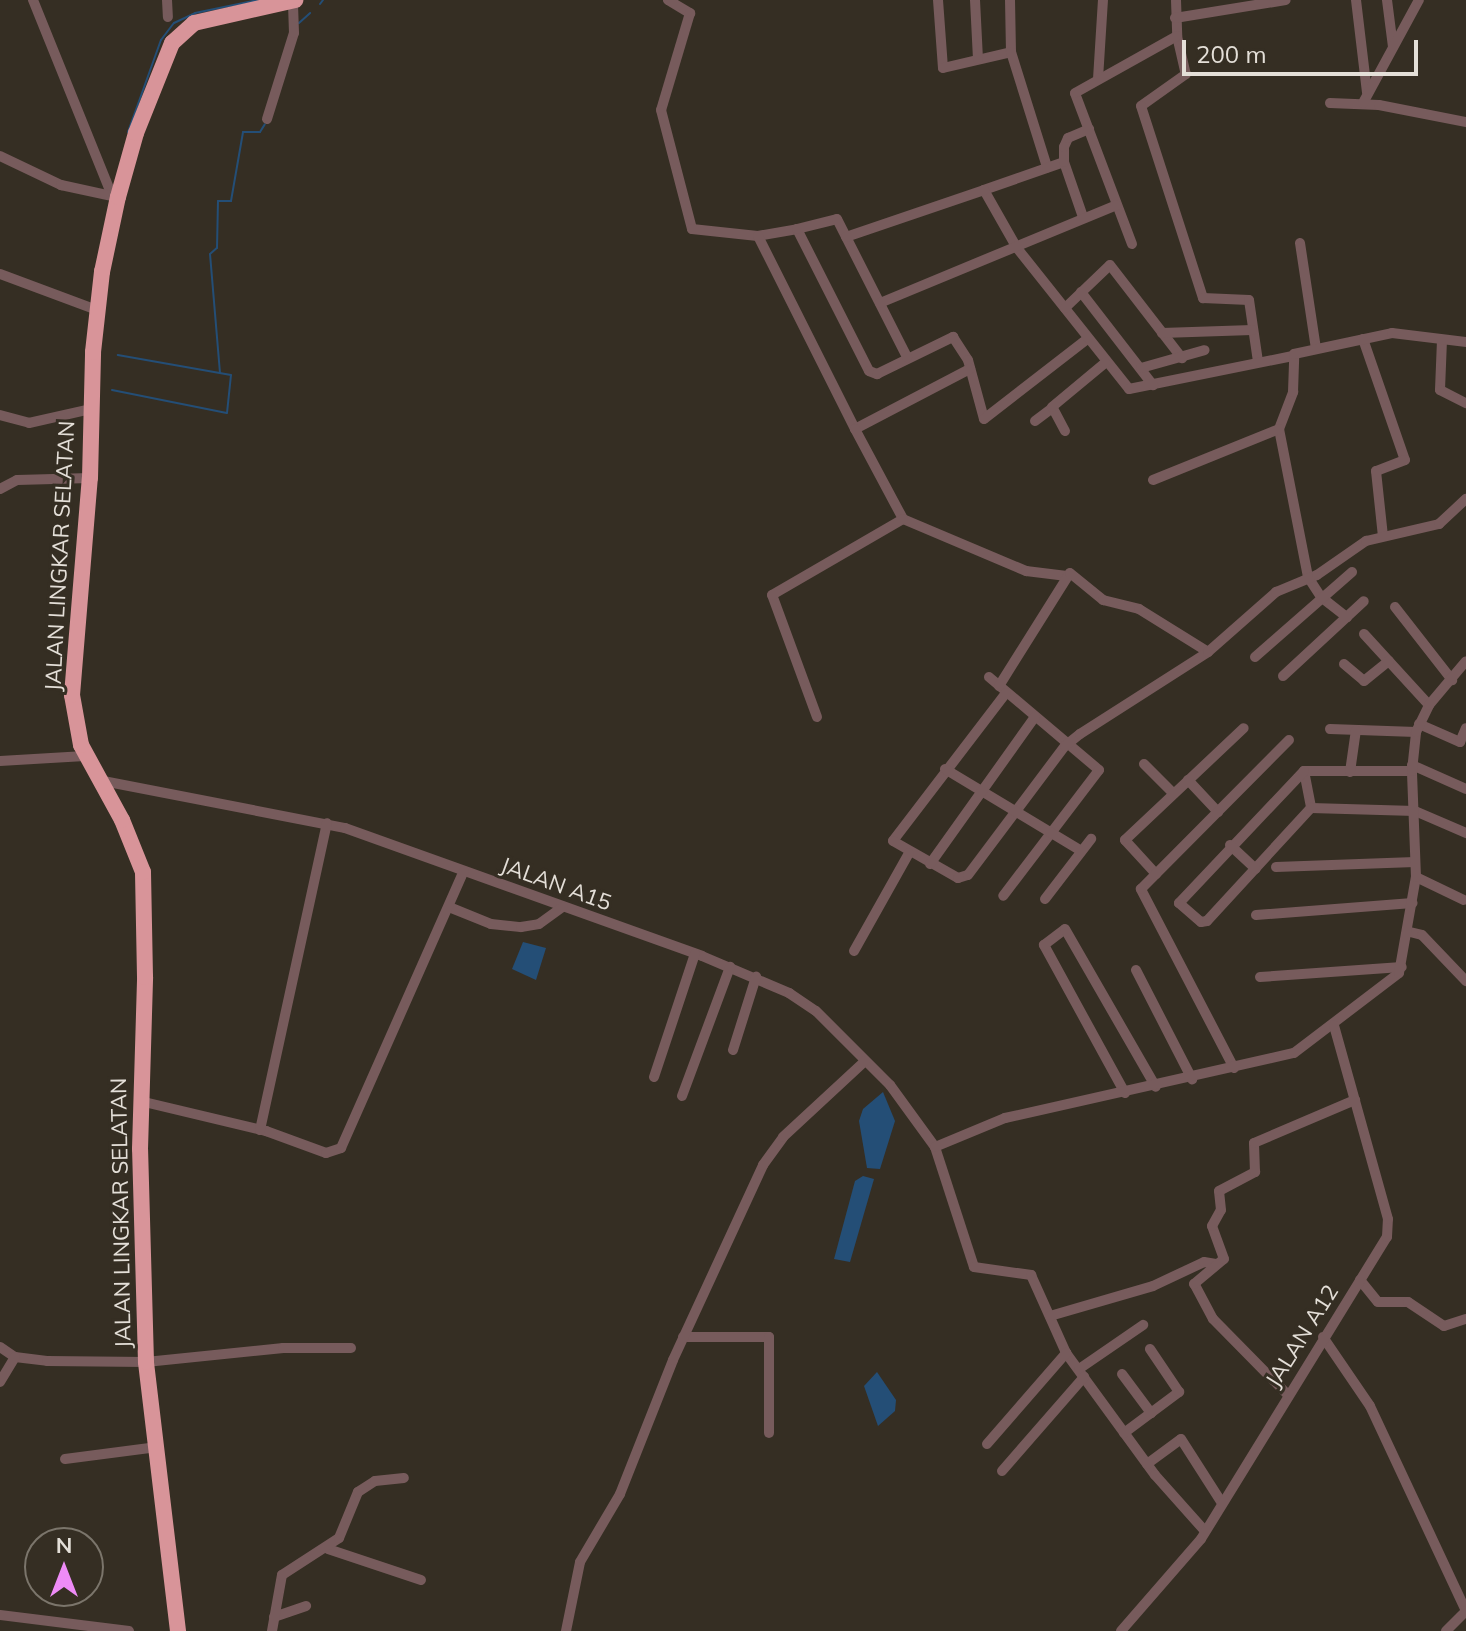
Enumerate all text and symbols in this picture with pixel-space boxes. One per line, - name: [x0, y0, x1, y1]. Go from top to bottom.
- scale bar: [1186, 24, 1422, 74]
- text: 200 m: [1196, 39, 1267, 69]
- street label: JALAN LINGKAR SELATAN: [40, 420, 80, 692]
- street label: JALAN A15: [497, 852, 615, 916]
- street label: JALAN LINGKAR SELATAN: [105, 1077, 137, 1349]
- street label: JALAN A12: [1260, 1280, 1344, 1392]
- north arrow: [24, 1527, 104, 1607]
- text: N: [56, 1531, 72, 1559]

